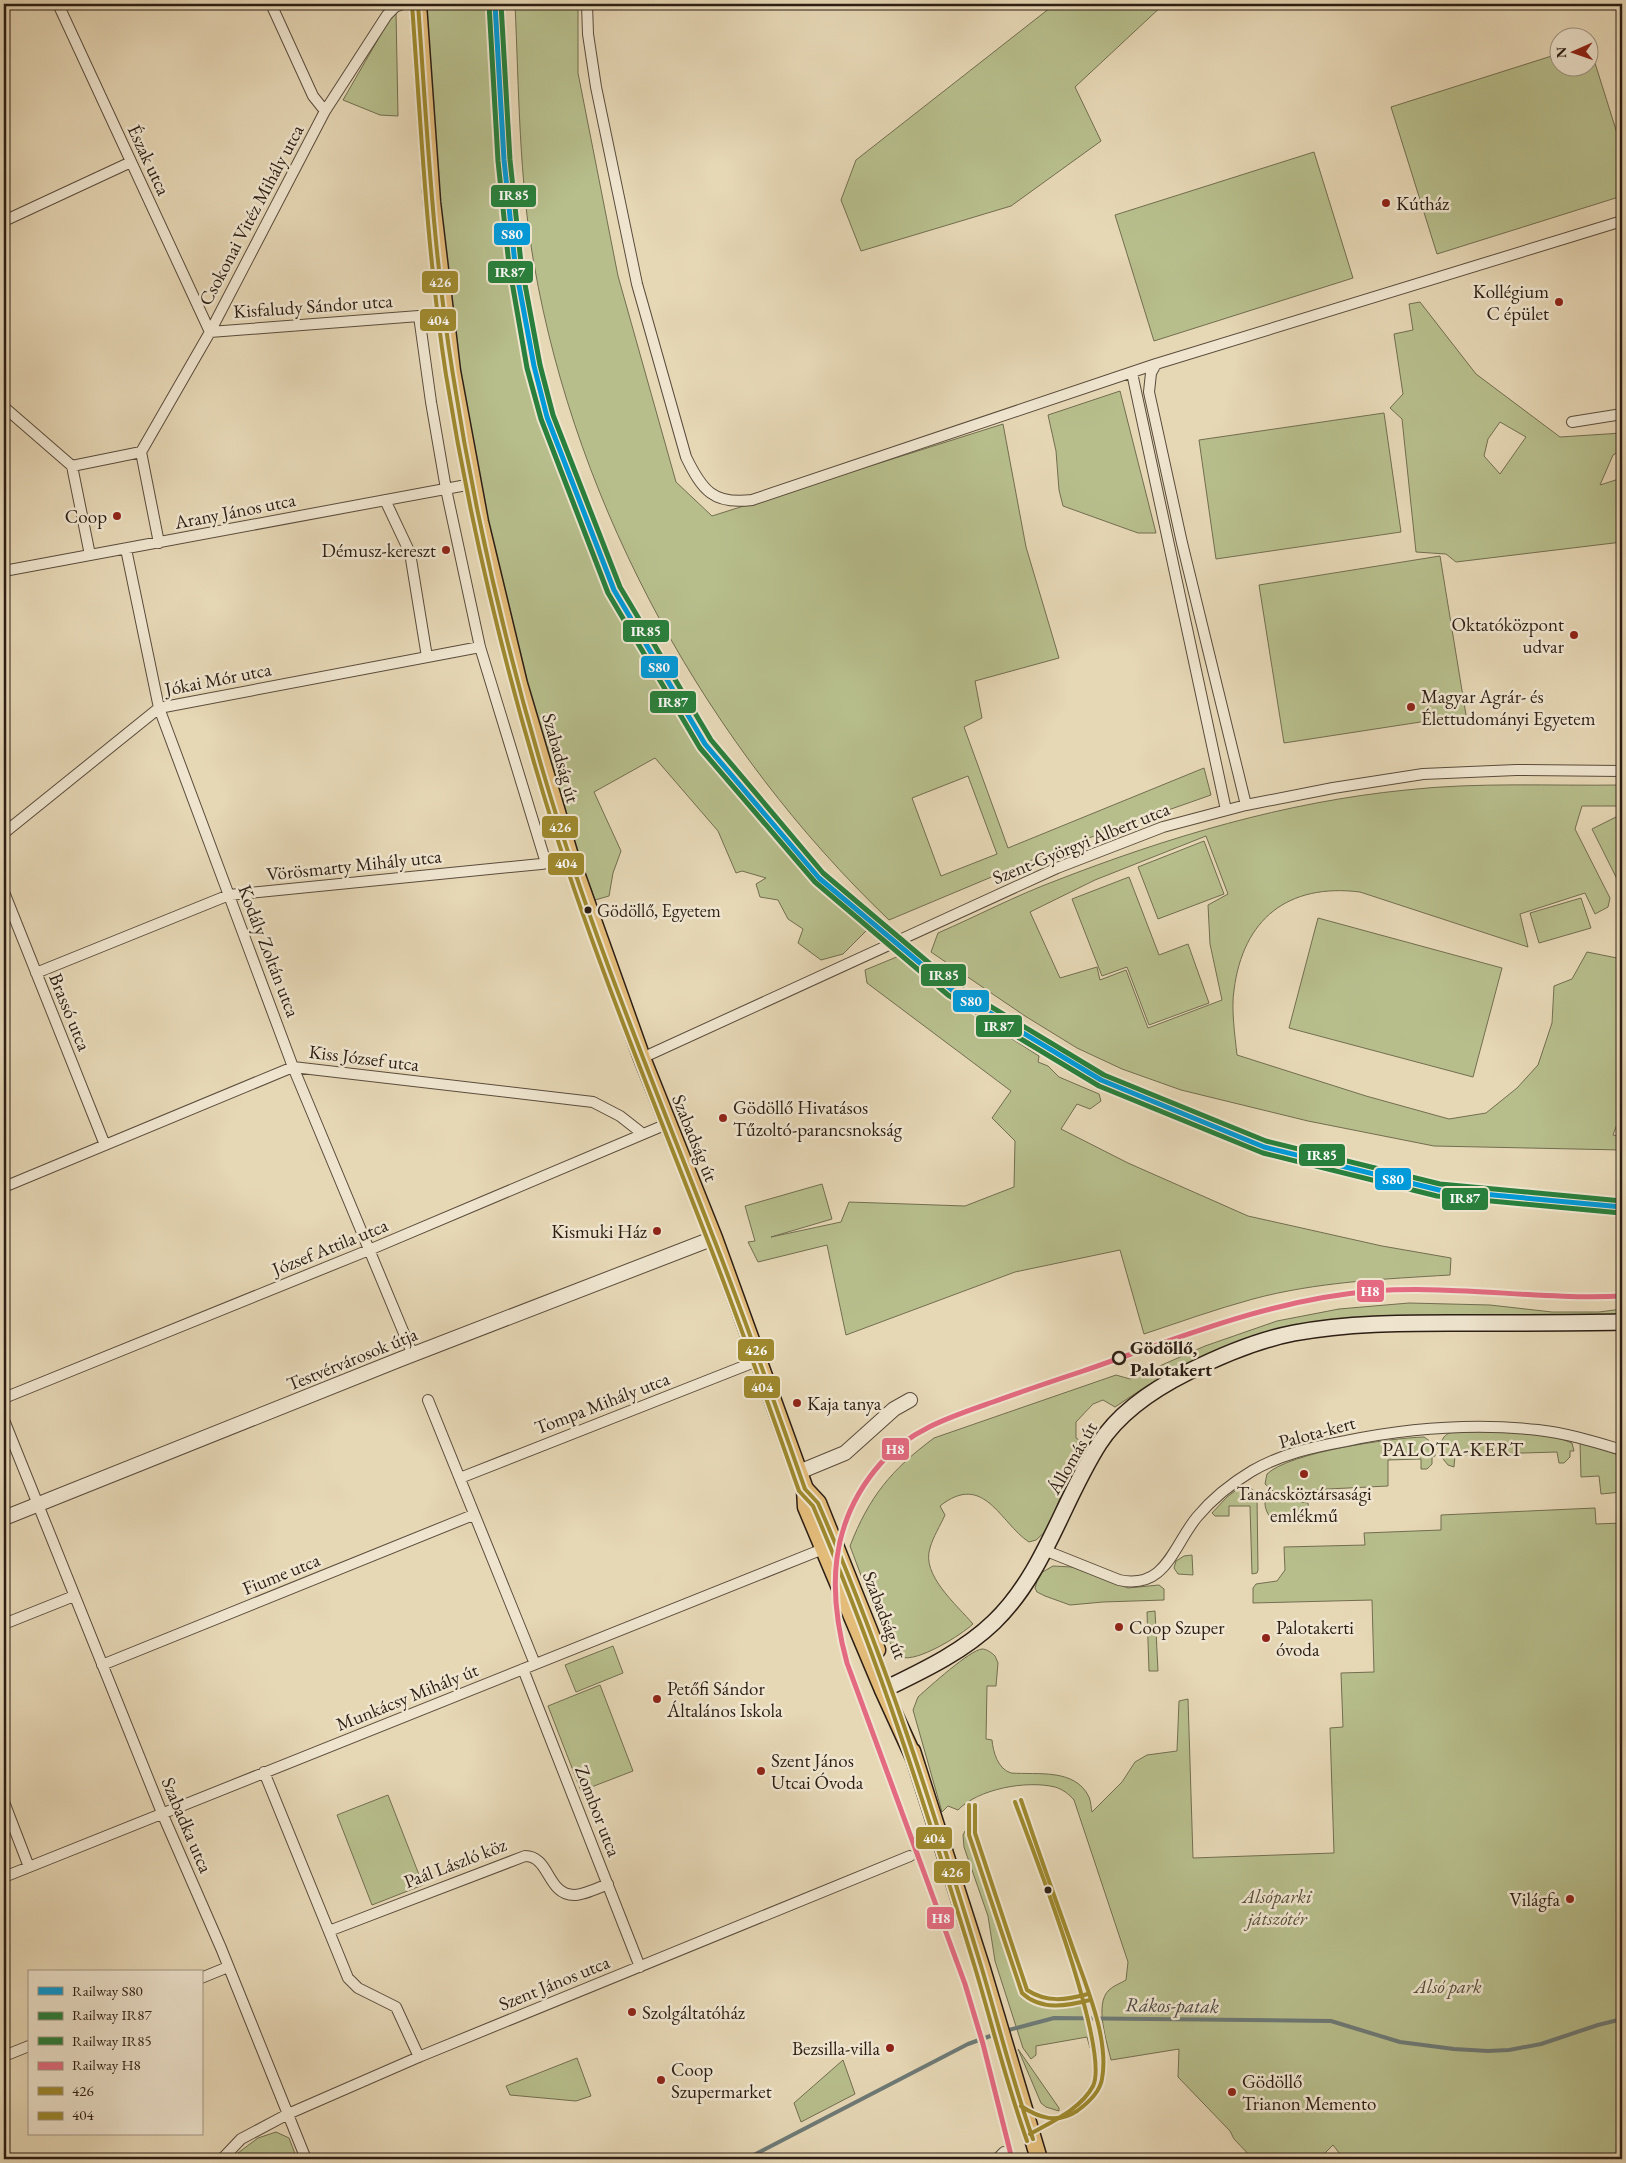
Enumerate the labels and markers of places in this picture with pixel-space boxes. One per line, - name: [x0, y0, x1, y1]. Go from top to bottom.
- place label: Kútház: [1396, 191, 1450, 216]
- marker: Kútház: [1380, 197, 1392, 209]
- place label: Kollégium C épület: [1473, 279, 1549, 326]
- marker: Kollégium C épület: [1553, 296, 1565, 308]
- place label: Coop: [65, 504, 107, 529]
- marker: Coop: [111, 510, 123, 522]
- place label: Démusz-kereszt: [322, 538, 436, 563]
- marker: Démusz-kereszt: [440, 544, 452, 556]
- place label: Oktatóközpont udvar: [1452, 612, 1565, 659]
- marker: Oktatóközpont udvar: [1568, 629, 1580, 641]
- place label: Magyar Agrár- és Élettudományi Egyetem: [1421, 684, 1596, 731]
- marker: Magyar Agrár- és Élettudományi Egyetem: [1405, 701, 1417, 713]
- place label: Gödöllő, Egyetem: [597, 899, 721, 922]
- marker: Gödöllő, Egyetem: [583, 905, 593, 915]
- place label: Gödöllő Hivatásos Tűzoltó-parancsnokság: [733, 1095, 903, 1142]
- marker: Gödöllő Hivatásos Tűzoltó-parancsnokság: [717, 1112, 729, 1124]
- place label: Kismuki Ház: [551, 1219, 648, 1244]
- marker: Kismuki Ház: [651, 1225, 663, 1237]
- place label: Gödöllő, Palotakert: [1130, 1335, 1212, 1382]
- marker: Gödöllő, Palotakert: [1112, 1351, 1126, 1365]
- place label: Kaja tanya: [807, 1391, 882, 1416]
- marker: Kaja tanya: [791, 1397, 803, 1409]
- marker: Tanácsköztársasági emlékmű: [1298, 1468, 1310, 1480]
- place label: Tanácsköztársasági emlékmű: [1236, 1481, 1372, 1528]
- place label: Coop Szuper: [1129, 1615, 1225, 1640]
- place label: Palotakerti óvoda: [1276, 1615, 1354, 1662]
- marker: Coop Szuper: [1113, 1621, 1125, 1633]
- marker: Palotakerti óvoda: [1260, 1632, 1272, 1644]
- place label: Petőfi Sándor Általános Iskola: [666, 1676, 783, 1723]
- marker: Petőfi Sándor Általános Iskola: [651, 1693, 663, 1705]
- place label: Szent János Utcai Óvoda: [771, 1748, 864, 1795]
- marker: Szent János Utcai Óvoda: [755, 1765, 767, 1777]
- unlabelled marker: [1043, 1885, 1053, 1895]
- place label: Világfa: [1509, 1887, 1560, 1912]
- marker: Világfa: [1564, 1893, 1576, 1905]
- place label: Szolgáltatóház: [642, 2000, 746, 2025]
- marker: Szolgáltatóház: [626, 2006, 638, 2018]
- place label: Bezsilla-villa: [792, 2036, 880, 2061]
- marker: Bezsilla-villa: [884, 2042, 896, 2054]
- place label: Coop Szupermarket: [671, 2057, 772, 2104]
- place label: Gödöllő Trianon Memento: [1242, 2069, 1376, 2116]
- marker: Coop Szupermarket: [655, 2074, 667, 2086]
- marker: Gödöllő Trianon Memento: [1226, 2086, 1238, 2098]

